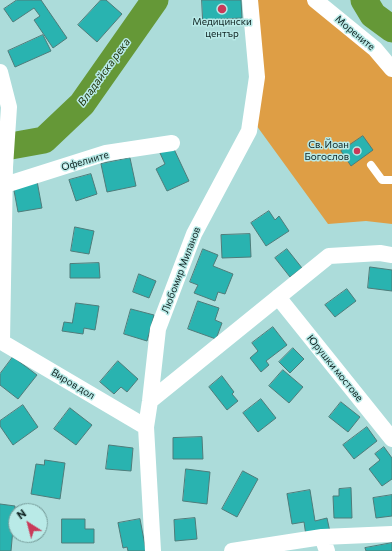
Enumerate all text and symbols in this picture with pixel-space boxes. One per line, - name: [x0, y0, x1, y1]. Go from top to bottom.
- marker: Медицински център: [216, 3, 228, 15]
- street label: Морените: [333, 13, 377, 53]
- place label: Медицински център: [192, 16, 252, 40]
- water label: Владайска река: [75, 36, 133, 108]
- place label: Св. Йоан Богослов: [304, 139, 349, 162]
- marker: Св. Йоан Богослов: [352, 146, 362, 156]
- street label: Офелиите: [60, 149, 110, 173]
- street label: Любомир Миланов: [159, 225, 203, 315]
- street label: Юрушки мостове: [304, 332, 366, 404]
- street label: Виров дол: [49, 366, 97, 402]
- north arrow: [8, 503, 48, 543]
- text: N: [14, 506, 28, 521]

